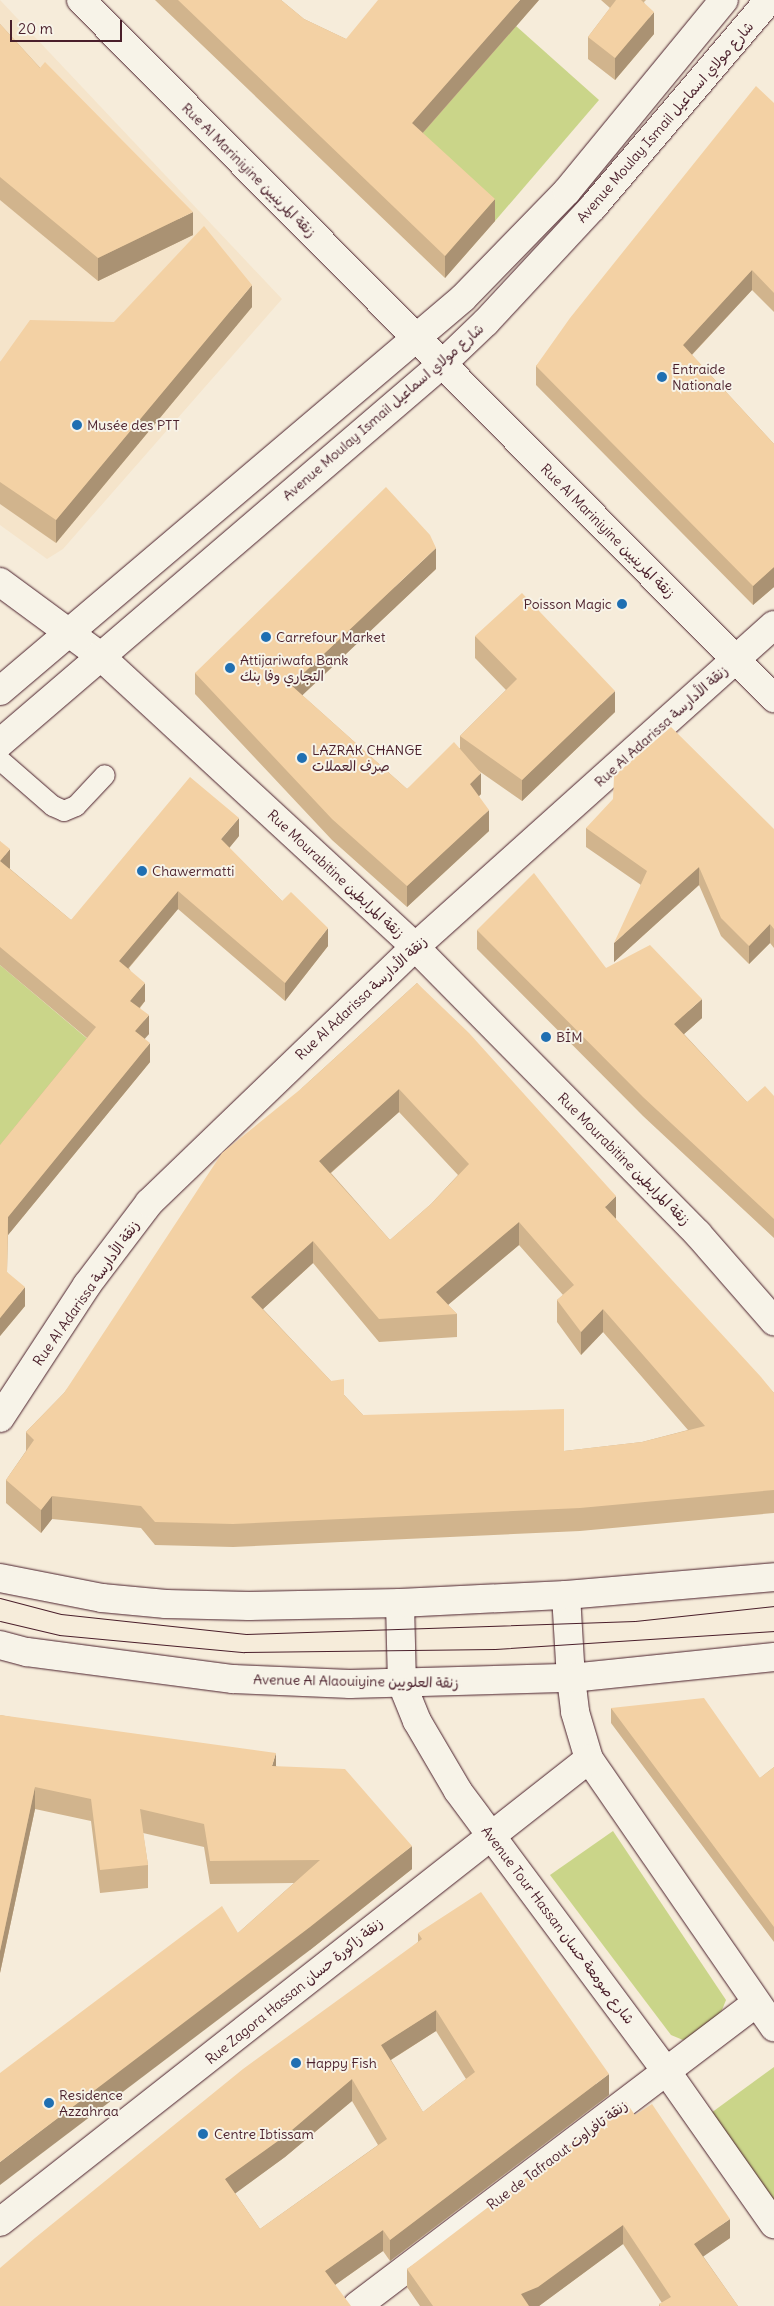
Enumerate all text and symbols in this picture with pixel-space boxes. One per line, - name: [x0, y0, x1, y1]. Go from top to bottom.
- scale bar: [12, 10, 125, 42]
- street label: Avenue Moulay Ismail شارع مولاي اسماعيل: [573, 18, 757, 226]
- text: 20 m: [18, 19, 53, 38]
- street label: Rue Al Mariniyine زنقة المرينيين: [178, 99, 320, 241]
- street label: Avenue Moulay Ismail شارع مولاي اسماعيل: [279, 320, 487, 504]
- place label: Entraide Nationale: [672, 361, 732, 394]
- marker: Entraide Nationale: [656, 371, 668, 383]
- place label: Musée des PTT: [87, 417, 180, 433]
- marker: Musée des PTT: [71, 419, 83, 431]
- street label: Rue Al Mariniyine زنقة المرينيين: [537, 460, 679, 602]
- place label: Poisson Magic: [524, 596, 612, 612]
- marker: Poisson Magic: [616, 598, 628, 610]
- place label: Carrefour Market: [276, 629, 385, 645]
- marker: Carrefour Market: [260, 631, 272, 643]
- place label: Attijariwafa Bank التجاري وفا بنك: [240, 652, 349, 684]
- marker: Attijariwafa Bank التجاري وفا بنك: [224, 662, 236, 674]
- street label: Rue Al Adarissa زنقة الأدارسة: [591, 662, 731, 790]
- place label: LAZRAK CHANGE صرف العملات: [312, 742, 423, 774]
- marker: LAZRAK CHANGE صرف العملات: [296, 752, 308, 764]
- street label: Rue Mourabitine زنقة المرابطين: [264, 806, 408, 942]
- place label: Chawermatti: [152, 863, 234, 879]
- marker: Chawermatti: [136, 865, 148, 877]
- street label: Rue Al Adarissa زنقة الأدارسة: [292, 933, 430, 1063]
- place label: BİM: [556, 1029, 583, 1045]
- marker: BİM: [540, 1031, 552, 1043]
- street label: Rue Mourabitine زنقة المرابطين: [554, 1089, 694, 1229]
- street label: Rue Al Adarissa زنقة الأدارسة: [29, 1217, 143, 1369]
- street label: Avenue Al Alaouiyine زنقة العلويين: [253, 1671, 459, 1691]
- street label: Avenue Tour Hassan شارع صومعة حسان: [478, 1823, 638, 2027]
- street label: Rue Zagora Hassan زنقة زاكورة حسان: [202, 1914, 386, 2068]
- place label: Happy Fish: [306, 2055, 377, 2071]
- marker: Happy Fish: [290, 2057, 302, 2069]
- place label: Residence Azzahraa: [59, 2087, 123, 2120]
- marker: Residence Azzahraa: [43, 2097, 55, 2109]
- street label: Rue de Tafraout زنقة تافراوت: [484, 2097, 630, 2213]
- place label: Centre Ibtissam: [214, 2126, 314, 2142]
- marker: Centre Ibtissam: [196, 2127, 210, 2141]

